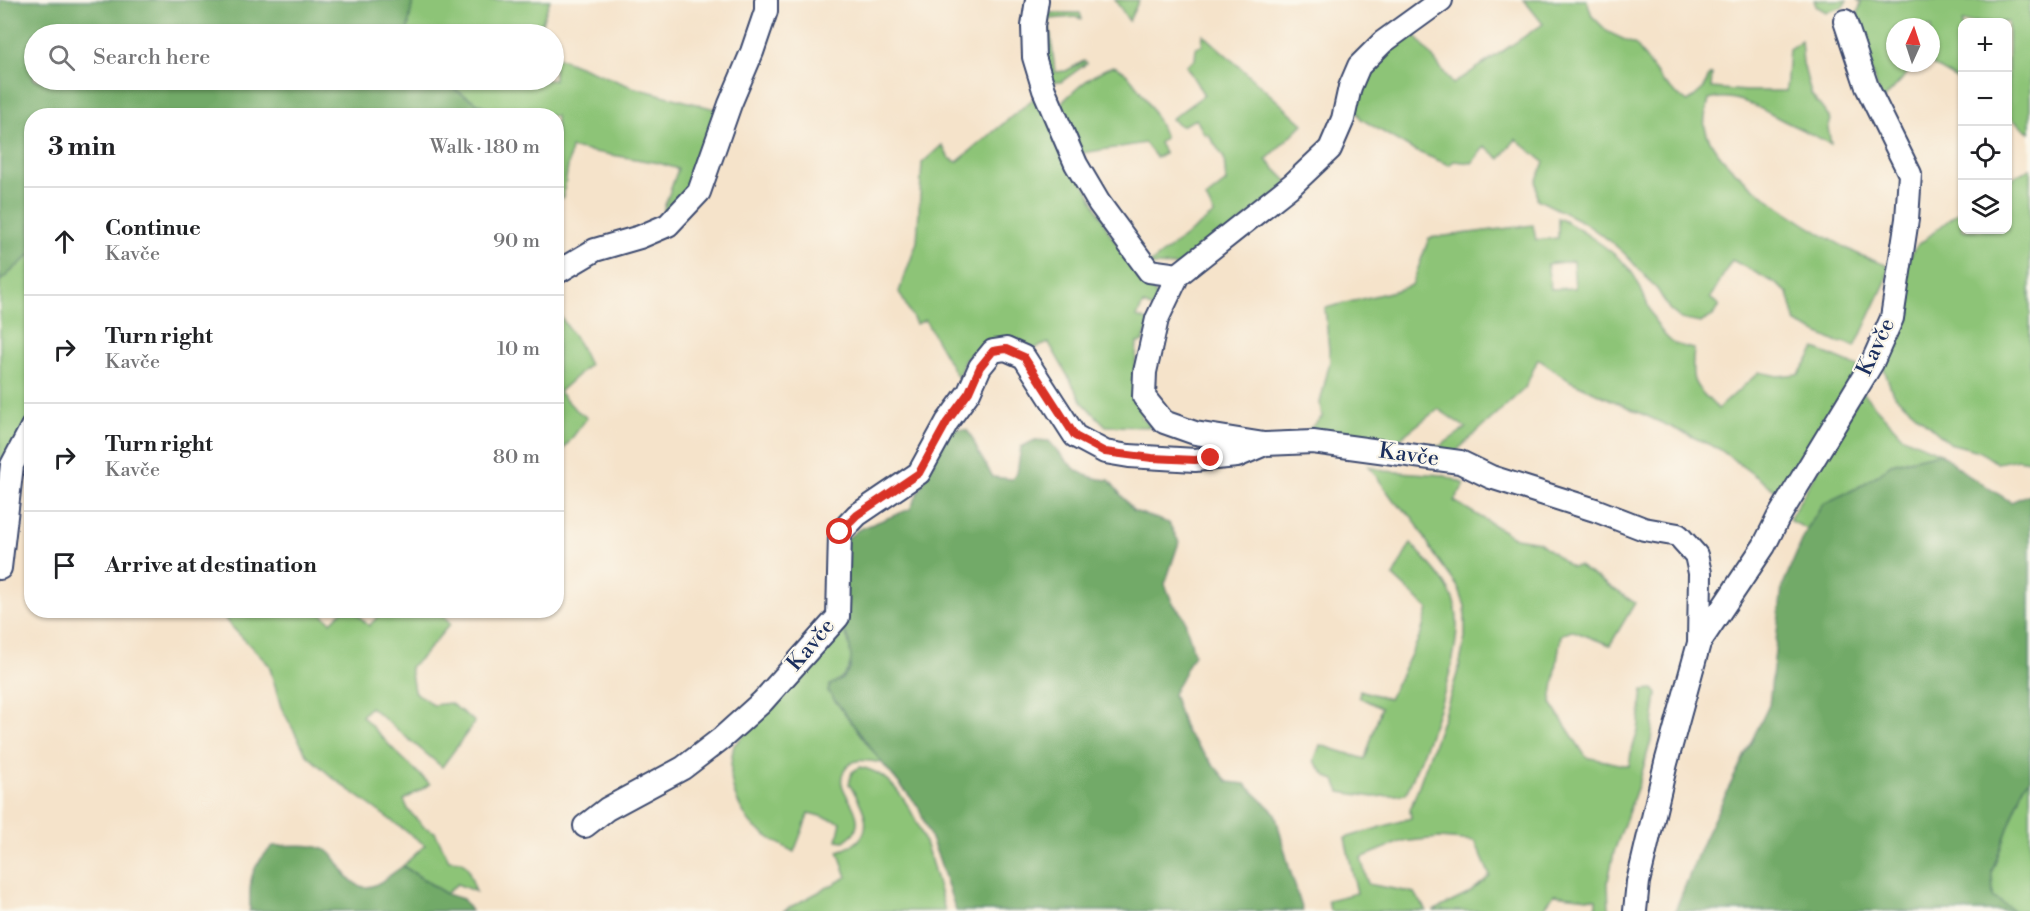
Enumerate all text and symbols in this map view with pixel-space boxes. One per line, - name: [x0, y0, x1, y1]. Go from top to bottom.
- north arrow: [1886, 18, 1940, 72]
- map controls: [1958, 18, 2012, 234]
- button: +: [1958, 18, 2012, 72]
- search box: [24, 24, 564, 90]
- icon: search: [45, 41, 78, 74]
- text: Search here: [93, 44, 210, 71]
- button: −: [1958, 72, 2012, 126]
- button: locate: [1958, 126, 2012, 180]
- text: 3 min: [48, 131, 116, 163]
- text: Walk · 180 m: [430, 135, 540, 160]
- button: layers: [1958, 180, 2012, 234]
- text: Continue: [105, 215, 201, 242]
- icon: ahead: [48, 225, 81, 258]
- text: 90 m: [493, 229, 540, 254]
- text: Kavče: [105, 242, 160, 267]
- street label: Kavče: [1851, 314, 1901, 380]
- text: Turn right: [105, 323, 213, 350]
- icon: right: [48, 333, 81, 366]
- text: 10 m: [497, 337, 540, 362]
- text: Kavče: [105, 350, 160, 375]
- text: Turn right: [105, 431, 213, 458]
- street label: Kavče: [1377, 437, 1441, 473]
- icon: right: [48, 441, 81, 474]
- route end: [1197, 444, 1223, 470]
- text: 80 m: [493, 445, 540, 470]
- text: Kavče: [105, 458, 160, 483]
- route start: [826, 518, 852, 544]
- icon: arrive: [48, 549, 81, 582]
- text: Arrive at destination: [105, 552, 317, 579]
- street label: Kavče: [781, 613, 841, 677]

